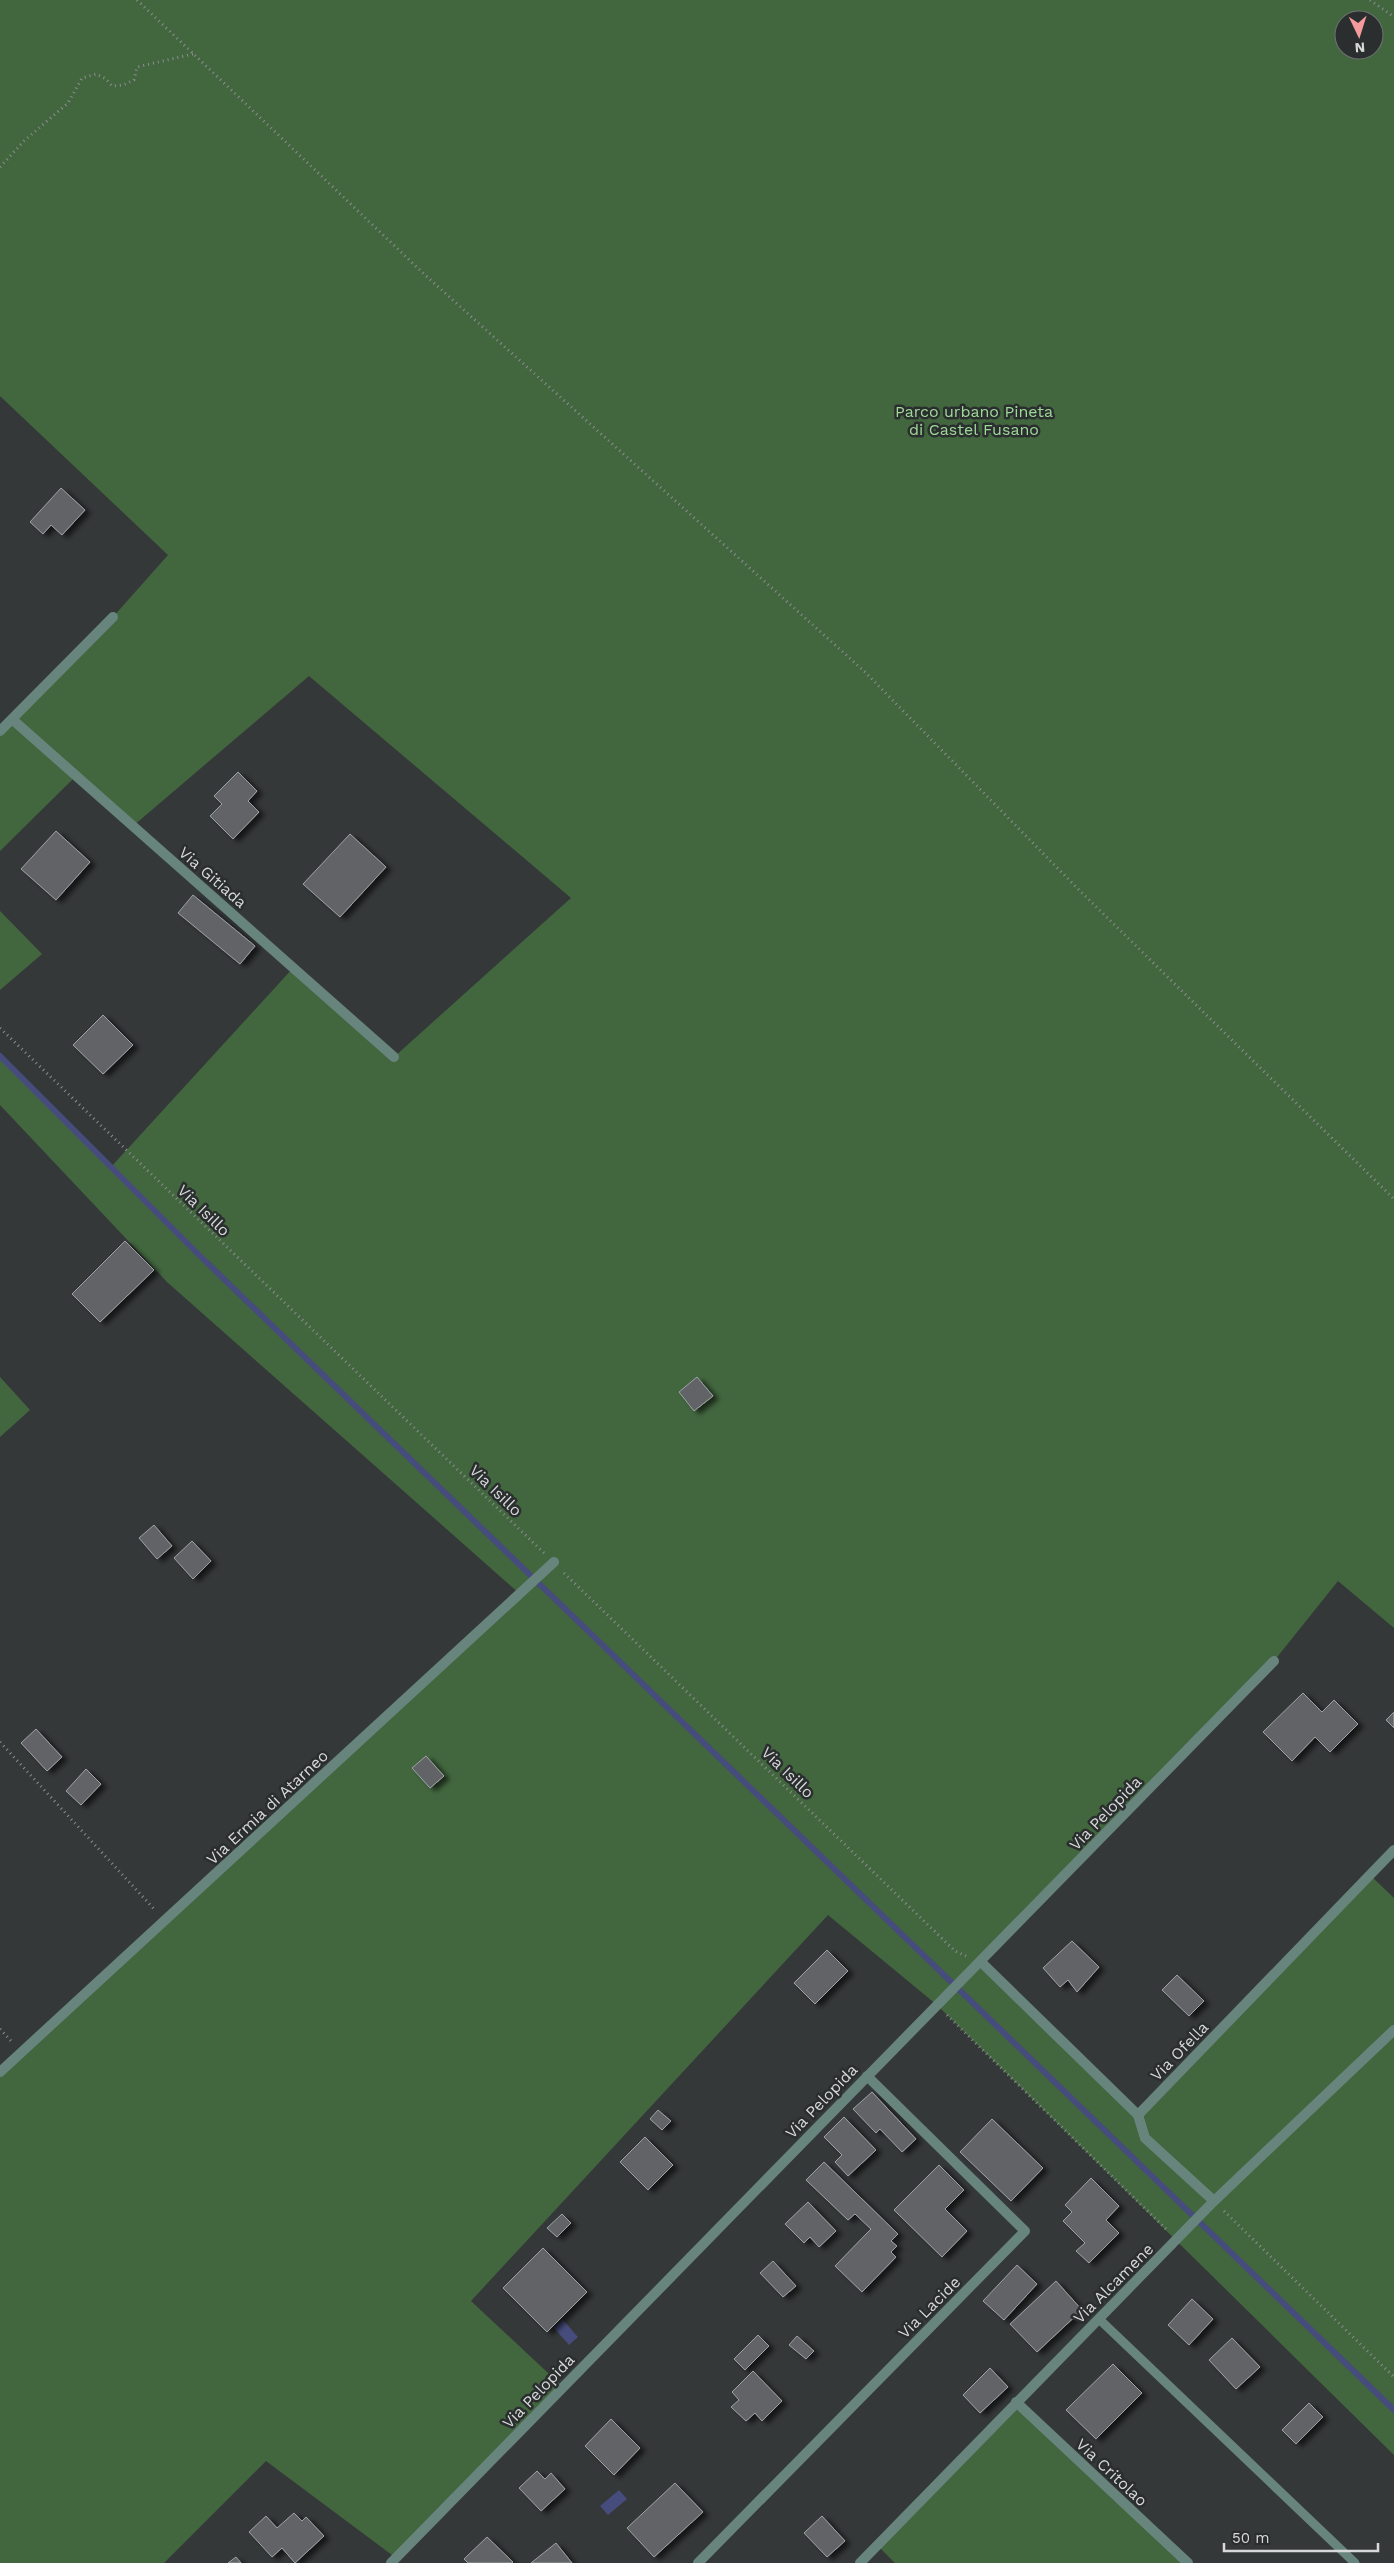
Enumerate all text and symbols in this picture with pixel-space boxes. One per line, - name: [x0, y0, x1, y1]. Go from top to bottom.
- north arrow: [1334, 10, 1384, 60]
- text: N: [1354, 40, 1366, 56]
- park label: Parco urbano Pineta di Castel Fusano: [895, 402, 1053, 439]
- street label: Via Gitiada: [175, 843, 250, 912]
- street label: Via Isillo: [174, 1181, 234, 1240]
- street label: Via Isillo: [466, 1461, 526, 1520]
- street label: Via Isillo: [758, 1743, 818, 1802]
- street label: Via Ermia di Atarneo: [203, 1746, 332, 1869]
- street label: Via Pelopida: [1065, 1772, 1145, 1854]
- street label: Via Ofella: [1147, 2018, 1212, 2085]
- street label: Via Pelopida: [781, 2060, 861, 2142]
- street label: Via Alcamene: [1069, 2239, 1157, 2327]
- street label: Via Lacide: [894, 2272, 964, 2342]
- street label: Via Pelopida: [498, 2350, 578, 2432]
- street label: Via Critolao: [1072, 2435, 1151, 2510]
- scale bar: [1224, 2520, 1378, 2552]
- text: 50 m: [1232, 2529, 1269, 2547]

